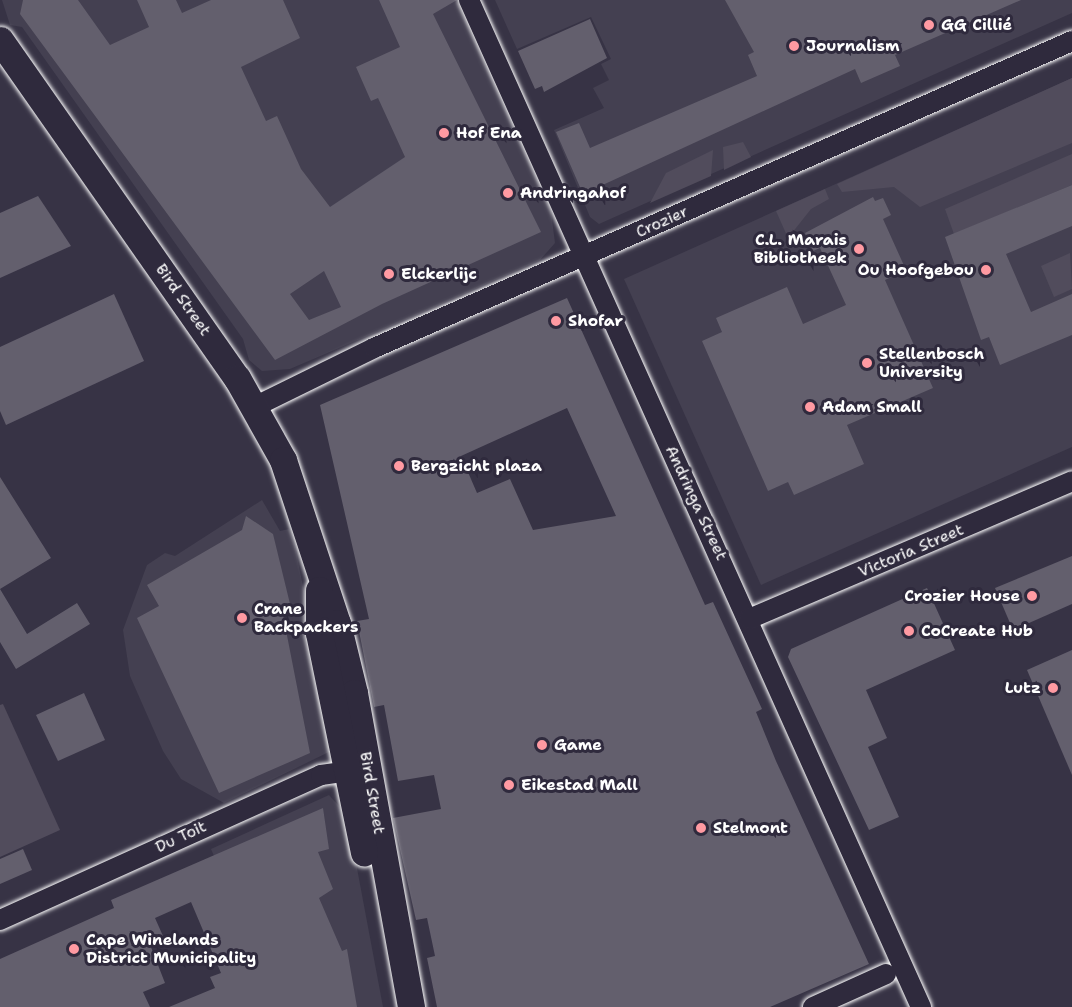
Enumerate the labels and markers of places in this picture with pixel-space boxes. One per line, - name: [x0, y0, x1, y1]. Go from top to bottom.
- place label: GG Cillié: [941, 15, 1012, 35]
- marker: GG Cillié: [922, 18, 936, 32]
- place label: Journalism: [806, 36, 899, 56]
- marker: Journalism: [787, 39, 801, 53]
- place label: Hof Ena: [456, 123, 522, 143]
- marker: Hof Ena: [437, 126, 451, 140]
- place label: Andringahof: [520, 183, 626, 203]
- marker: Andringahof: [501, 186, 515, 200]
- place label: C.L. Marais Bibliotheek: [754, 230, 847, 268]
- marker: C.L. Marais Bibliotheek: [852, 242, 866, 256]
- place label: Ou Hoofgebou: [858, 260, 974, 280]
- marker: Ou Hoofgebou: [979, 263, 993, 277]
- place label: Elckerlijc: [401, 264, 477, 284]
- marker: Elckerlijc: [382, 267, 396, 281]
- place label: Shofar: [568, 311, 623, 331]
- marker: Shofar: [549, 314, 563, 328]
- place label: Stellenbosch University: [879, 344, 984, 382]
- marker: Stellenbosch University: [860, 356, 874, 370]
- place label: Adam Small: [822, 397, 922, 417]
- marker: Adam Small: [803, 400, 817, 414]
- place label: Bergzicht plaza: [411, 456, 542, 476]
- marker: Bergzicht plaza: [392, 459, 406, 473]
- place label: Crozier House: [904, 586, 1020, 606]
- marker: Crozier House: [1025, 589, 1039, 603]
- place label: Crane Backpackers: [254, 599, 358, 637]
- marker: Crane Backpackers: [235, 611, 249, 625]
- place label: CoCreate Hub: [921, 621, 1033, 641]
- marker: CoCreate Hub: [902, 624, 916, 638]
- place label: Lutz: [1005, 678, 1041, 698]
- marker: Lutz: [1046, 681, 1060, 695]
- place label: Game: [554, 735, 602, 755]
- marker: Game: [535, 738, 549, 752]
- place label: Eikestad Mall: [521, 775, 638, 795]
- marker: Eikestad Mall: [502, 778, 516, 792]
- place label: Stelmont: [713, 818, 788, 838]
- marker: Stelmont: [694, 821, 708, 835]
- place label: Cape Winelands District Municipality: [86, 930, 256, 968]
- marker: Cape Winelands District Municipality: [67, 942, 81, 956]

